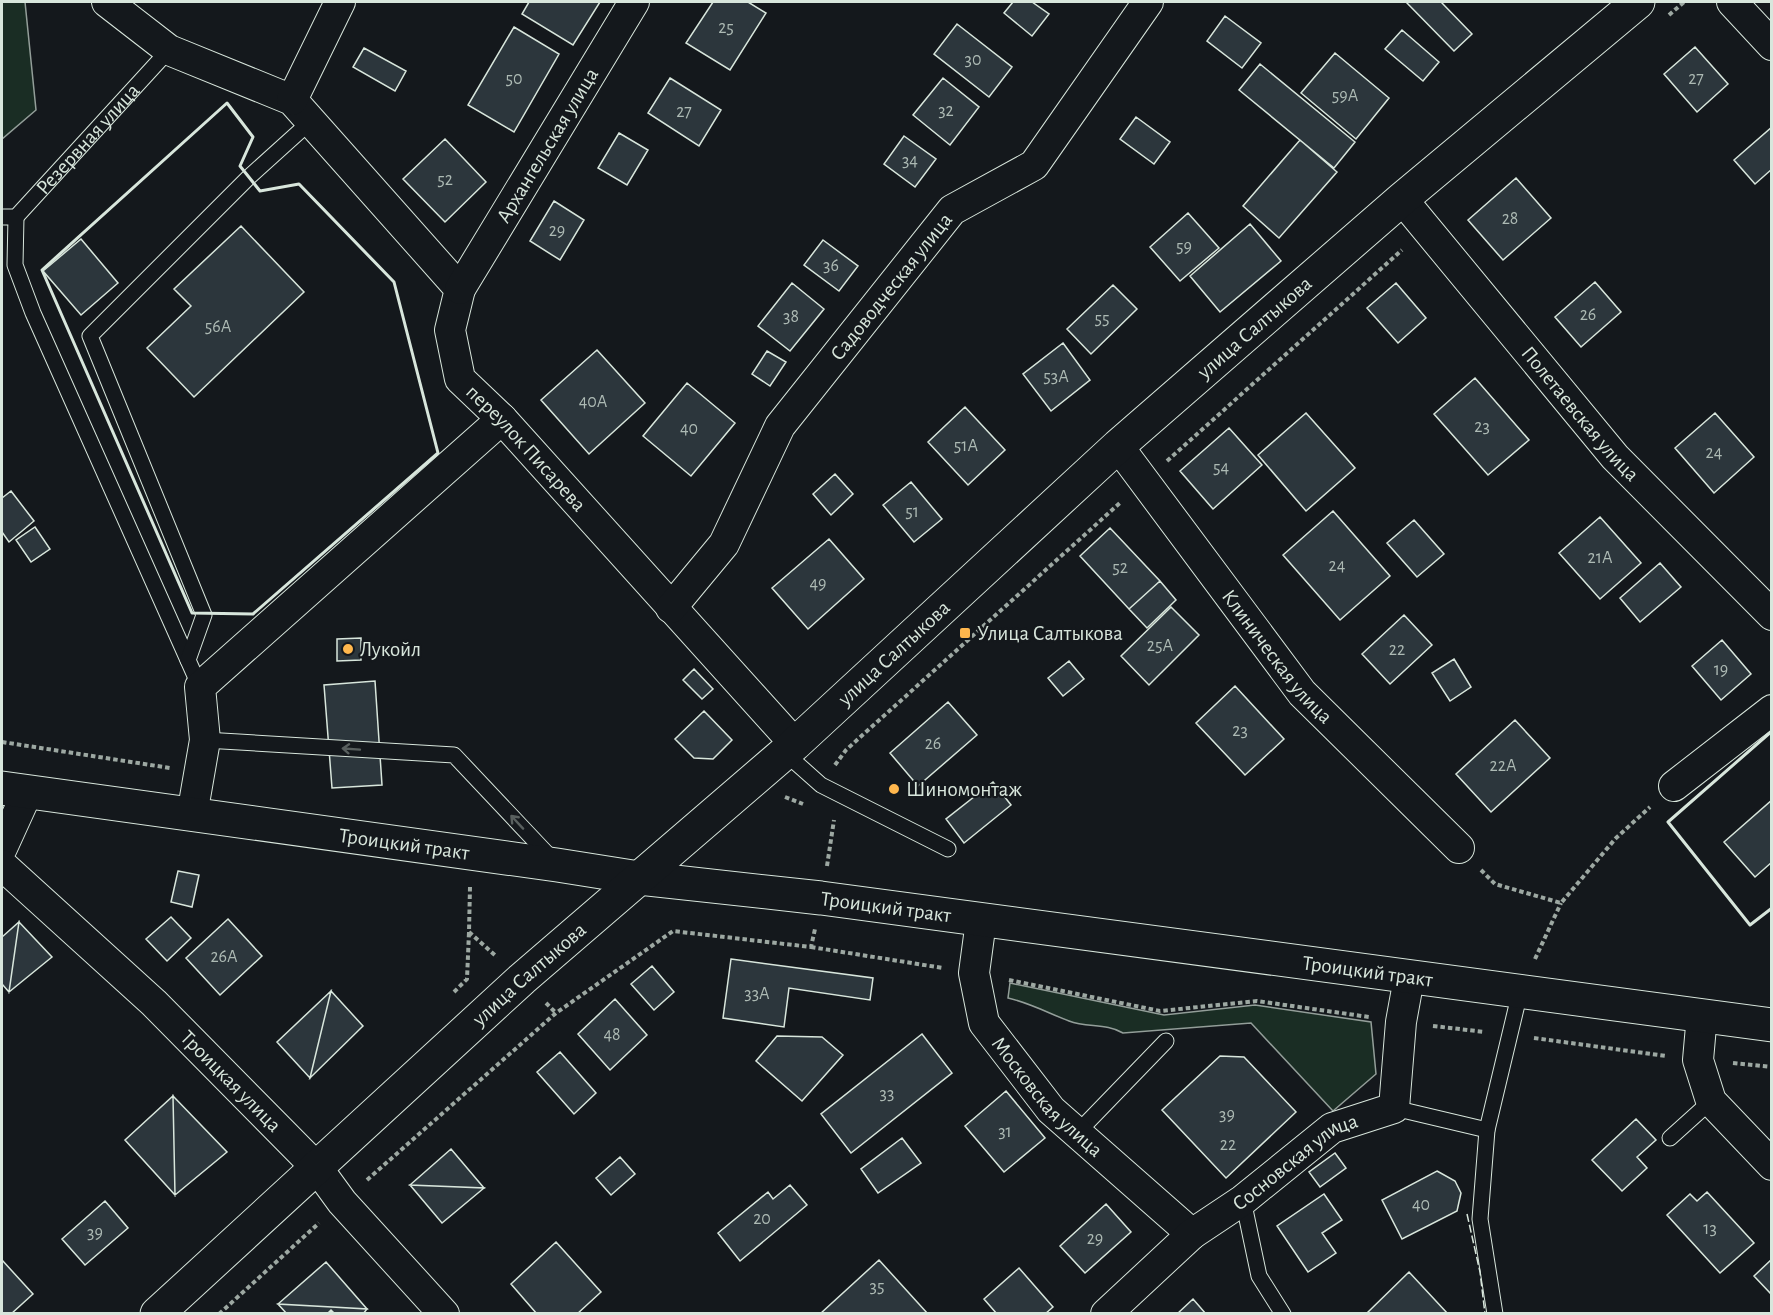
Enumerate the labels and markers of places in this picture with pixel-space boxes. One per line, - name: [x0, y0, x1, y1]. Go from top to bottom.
- place label: Улица Салтыкова: [977, 623, 1123, 644]
- marker: Улица Салтыкова: [958, 626, 972, 640]
- place label: Лукойл: [360, 639, 421, 660]
- marker: Лукойл: [341, 642, 355, 656]
- place label: Шиномонтаж: [906, 779, 1022, 800]
- marker: Шиномонтаж: [887, 782, 901, 796]

